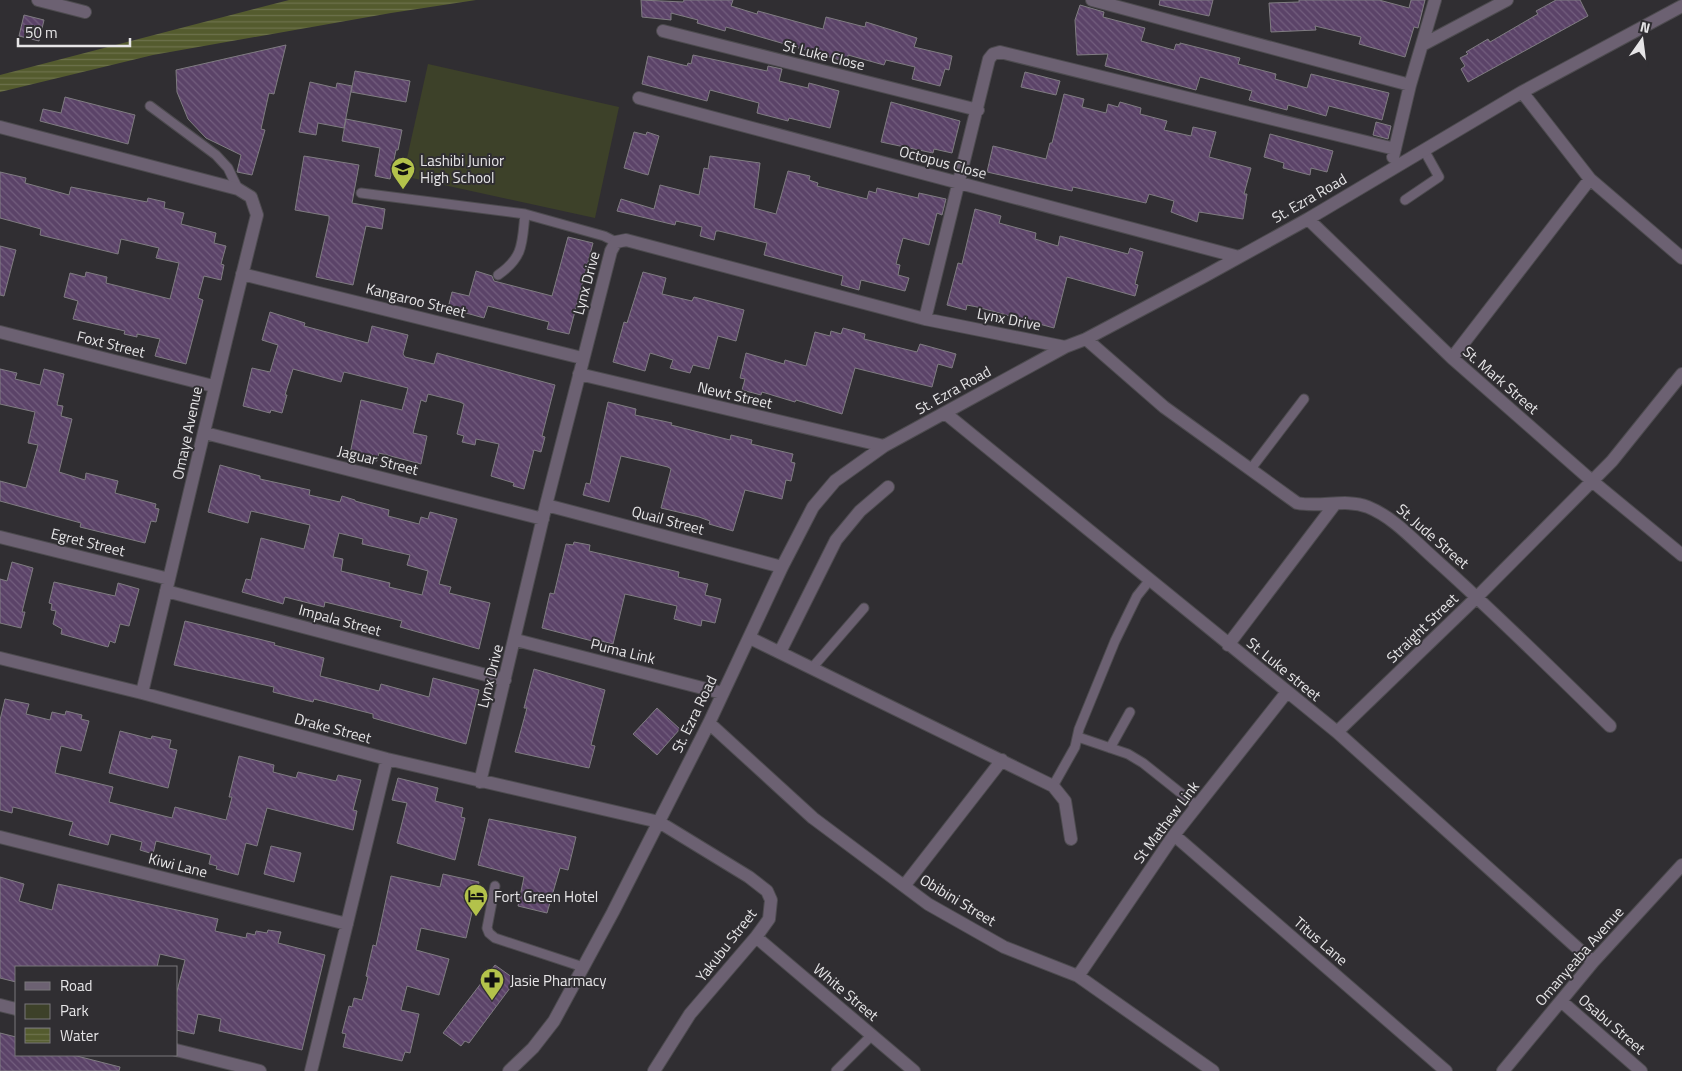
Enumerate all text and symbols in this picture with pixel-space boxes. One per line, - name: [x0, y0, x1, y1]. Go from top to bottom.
- scale bar: [18, 15, 130, 47]
- north arrow: [1617, 15, 1667, 65]
- text: N: [1638, 16, 1653, 38]
- text: 50 m: [25, 21, 58, 44]
- street label: St Luke Close: [781, 34, 867, 76]
- street label: Octopus Close: [897, 139, 989, 185]
- place label: Lashibi Junior High School: [420, 149, 504, 189]
- school or university icon: Lashibi Junior High School: [390, 156, 416, 190]
- street label: St. Ezra Road: [1267, 167, 1351, 229]
- street label: Lynx Drive: [567, 249, 605, 317]
- street label: Kangaroo Street: [364, 276, 469, 324]
- street label: Lynx Drive: [975, 302, 1043, 336]
- street label: Foxt Street: [75, 324, 148, 364]
- street label: St. Mark Street: [1458, 340, 1545, 420]
- street label: St. Ezra Road: [911, 360, 995, 420]
- street label: Newt Street: [695, 375, 775, 415]
- street label: Omaye Avenue: [166, 384, 208, 482]
- street label: Jaguar Street: [335, 439, 421, 481]
- street label: St. Jude Street: [1392, 498, 1475, 575]
- street label: Quail Street: [629, 499, 707, 541]
- street label: Egret Street: [49, 522, 128, 562]
- street label: Straight Street: [1381, 587, 1464, 668]
- street label: Impala Street: [296, 598, 385, 642]
- street label: Puma Link: [588, 632, 658, 670]
- street label: St. Luke street: [1242, 632, 1327, 707]
- street label: Lynx Drive: [471, 642, 509, 710]
- street label: St. Ezra Road: [665, 671, 723, 757]
- street label: Drake Street: [292, 707, 375, 750]
- street label: St Mathew Link: [1127, 776, 1205, 868]
- street label: Kiwi Lane: [146, 847, 210, 883]
- street label: Obibini Street: [915, 868, 1001, 932]
- hotel icon: Fort Green Hotel: [463, 883, 489, 917]
- place label: Fort Green Hotel: [494, 885, 598, 908]
- street label: Omanyeaba Avenue: [1529, 901, 1629, 1011]
- street label: Yakubu Street: [690, 903, 762, 987]
- street label: Titus Lane: [1289, 911, 1353, 971]
- street label: White Street: [808, 958, 884, 1027]
- legend: [15, 966, 178, 1056]
- pharmacy icon: Jasie Pharmacy: [479, 967, 505, 1001]
- place label: Jasie Pharmacy: [510, 969, 606, 992]
- text: Road: [60, 974, 92, 997]
- street label: Osabu Street: [1573, 988, 1651, 1060]
- text: Park: [60, 999, 89, 1022]
- text: Water: [60, 1024, 99, 1047]

